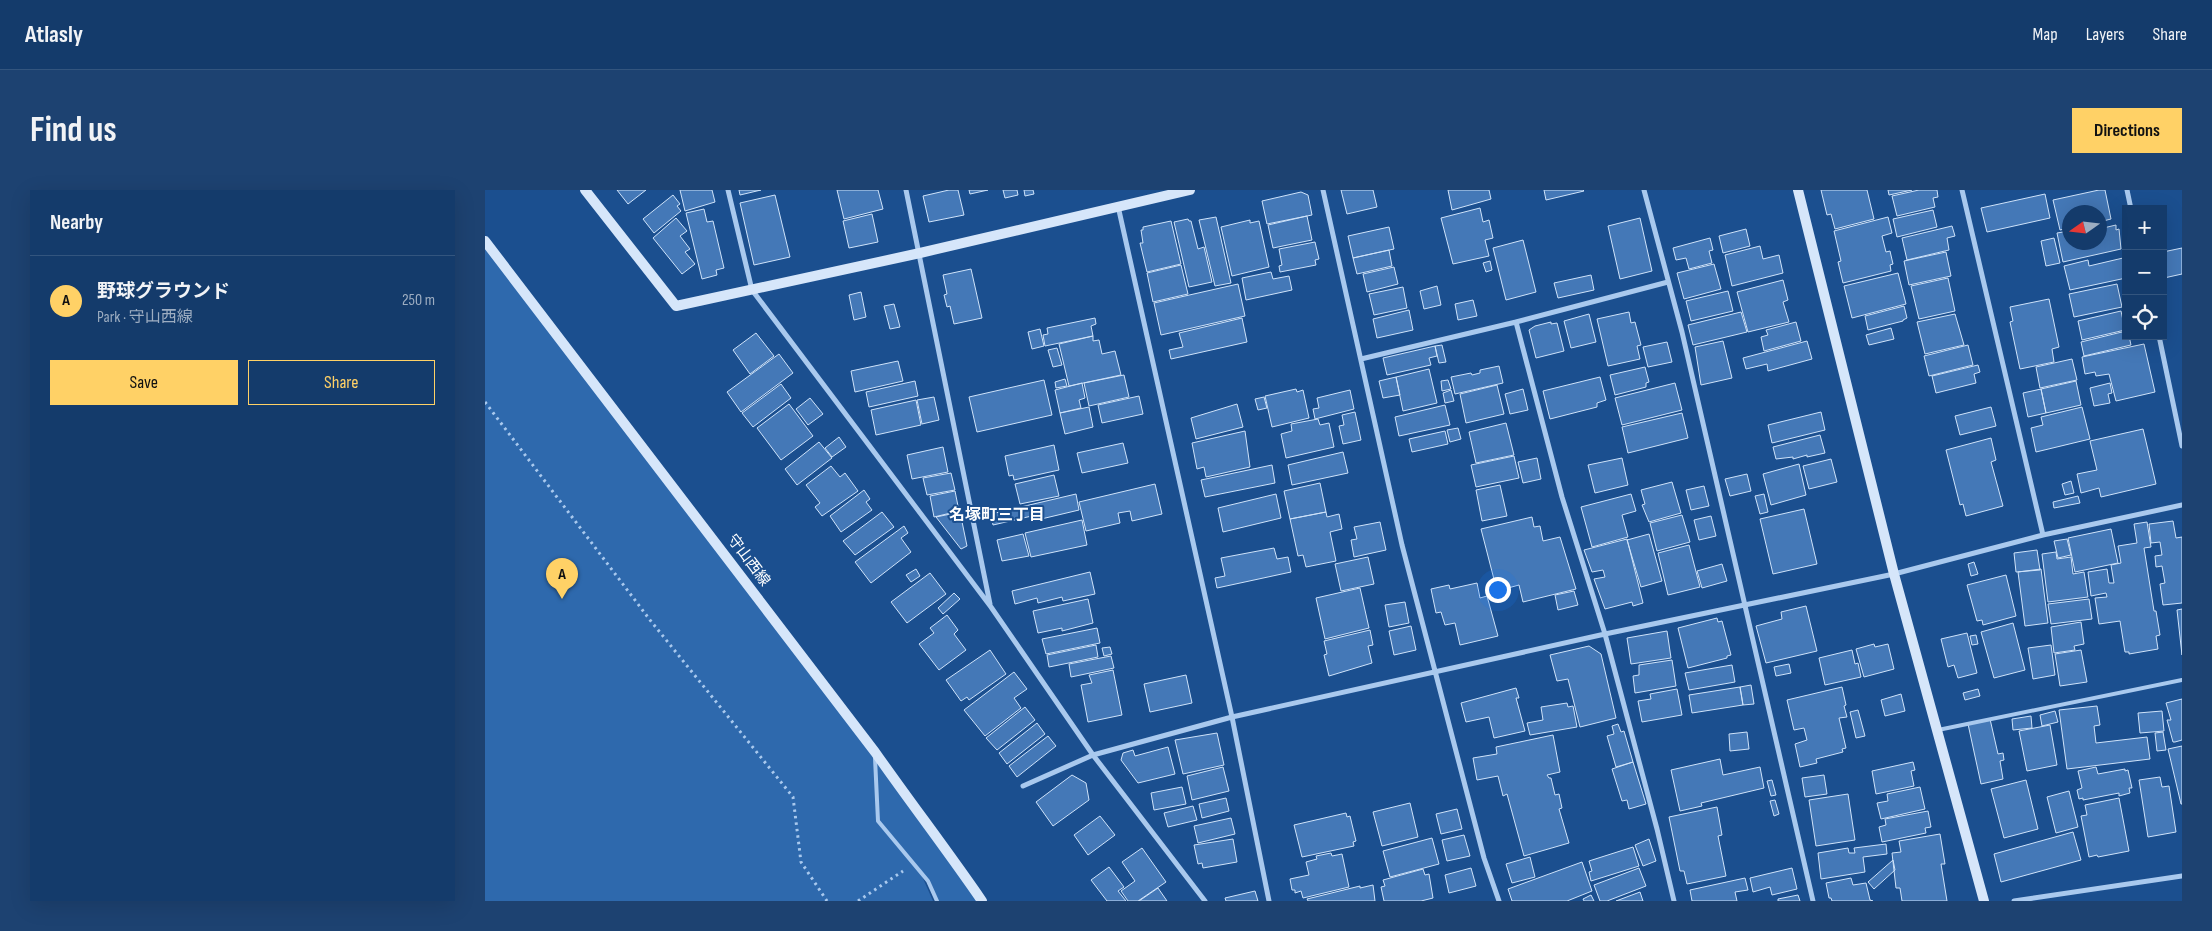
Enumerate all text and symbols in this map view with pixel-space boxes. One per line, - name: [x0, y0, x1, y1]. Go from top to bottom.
- text: Atlasly: [25, 20, 83, 49]
- text: Map: [2033, 24, 2058, 45]
- text: Layers: [2086, 24, 2125, 45]
- text: Share: [2153, 24, 2187, 45]
- button: Directions: [2072, 108, 2182, 153]
- text: Find us: [30, 109, 117, 152]
- north arrow: [2062, 205, 2107, 250]
- map controls: [2122, 205, 2167, 340]
- button: +: [2122, 205, 2167, 250]
- text: Nearby: [50, 210, 103, 235]
- button: −: [2122, 250, 2167, 295]
- text: 野球グラウンド: [97, 280, 230, 303]
- text: A: [62, 291, 70, 310]
- text: 250 m: [402, 291, 435, 310]
- button: locate: [2122, 295, 2167, 340]
- text: Park · 守山西線: [97, 308, 193, 327]
- button: Save: [50, 360, 238, 405]
- button: Share: [248, 360, 435, 405]
- district label: 名塚町三丁目: [949, 506, 1045, 525]
- street label: 守山西線: [723, 531, 774, 590]
- pin: A: [546, 558, 578, 599]
- your location: [1485, 577, 1511, 603]

